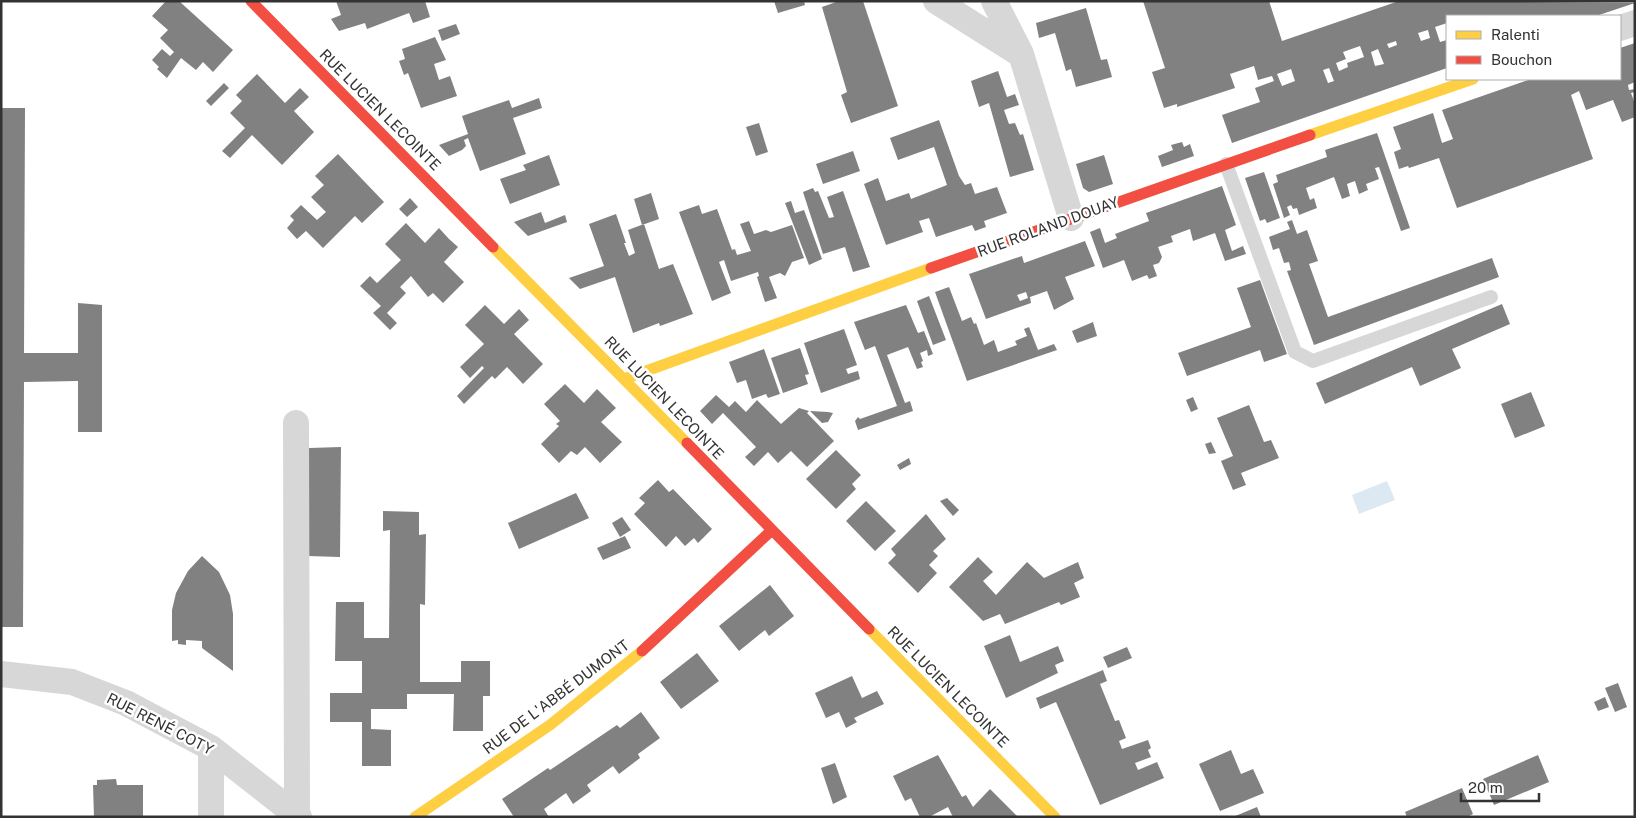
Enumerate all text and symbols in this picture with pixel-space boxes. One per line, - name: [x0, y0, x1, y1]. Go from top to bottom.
- legend: [1446, 15, 1621, 80]
- text: Ralenti: [1491, 26, 1540, 43]
- street label: RUE LUCIEN LECOINTE: [316, 46, 444, 174]
- text: Bouchon: [1491, 51, 1552, 68]
- street label: RUE ROLAND DOUAY: [975, 193, 1121, 260]
- street label: RUE LUCIEN LECOINTE: [601, 333, 727, 463]
- street label: RUE LUCIEN LECOINTE: [884, 623, 1012, 751]
- street label: RUE DE L'ABBÉ DUMONT: [479, 636, 632, 757]
- street label: RUE RENÉ COTY: [104, 689, 216, 758]
- scale bar: [1461, 770, 1538, 802]
- text: 20 m: [1468, 779, 1503, 796]

